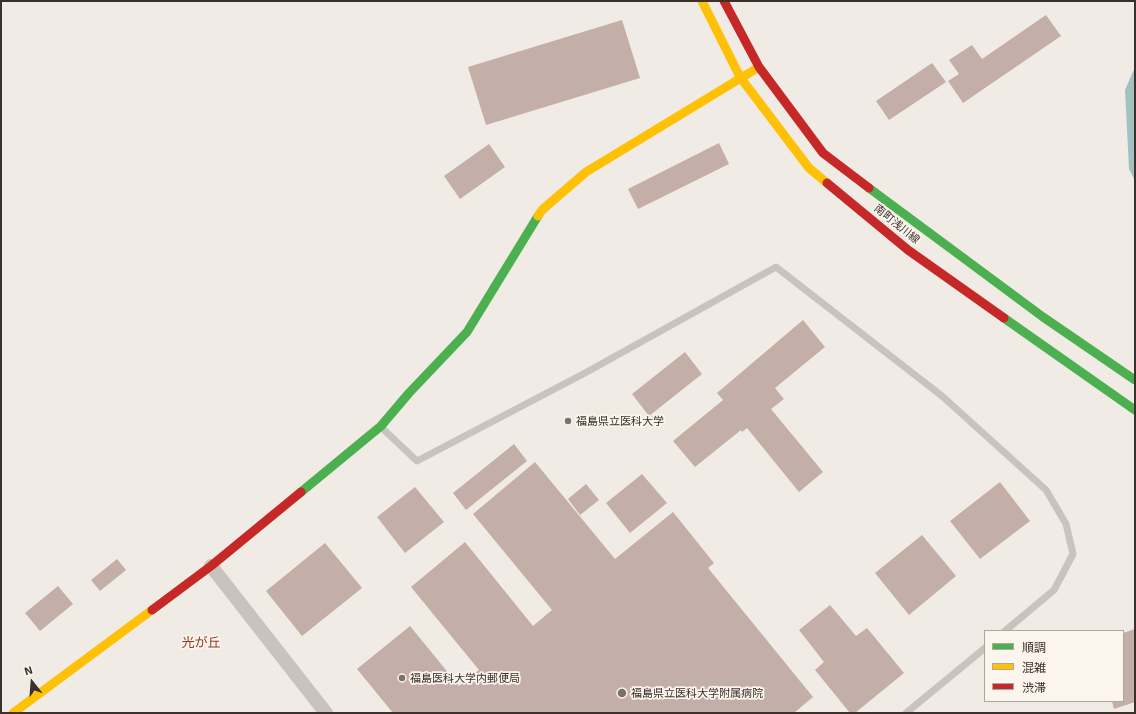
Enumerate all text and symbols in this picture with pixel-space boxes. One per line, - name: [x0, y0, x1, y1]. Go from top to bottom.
- street label: 南町浅川線: [871, 202, 923, 246]
- place label: 福島県立医科大学: [576, 414, 664, 428]
- marker: 福島県立医科大学: [563, 416, 573, 426]
- legend: [984, 630, 1124, 702]
- district label: 光が丘: [182, 635, 220, 651]
- text: 順調: [1022, 640, 1046, 654]
- text: 混雑: [1022, 660, 1046, 674]
- north arrow: [12, 662, 52, 702]
- text: N: [23, 663, 34, 677]
- place label: 福島医科大学内郵便局: [410, 671, 520, 685]
- marker: 福島医科大学内郵便局: [397, 673, 407, 683]
- text: 渋滞: [1022, 680, 1046, 694]
- place label: 福島県立医科大学附属病院: [631, 686, 763, 700]
- marker: 福島県立医科大学附属病院: [616, 687, 628, 699]

